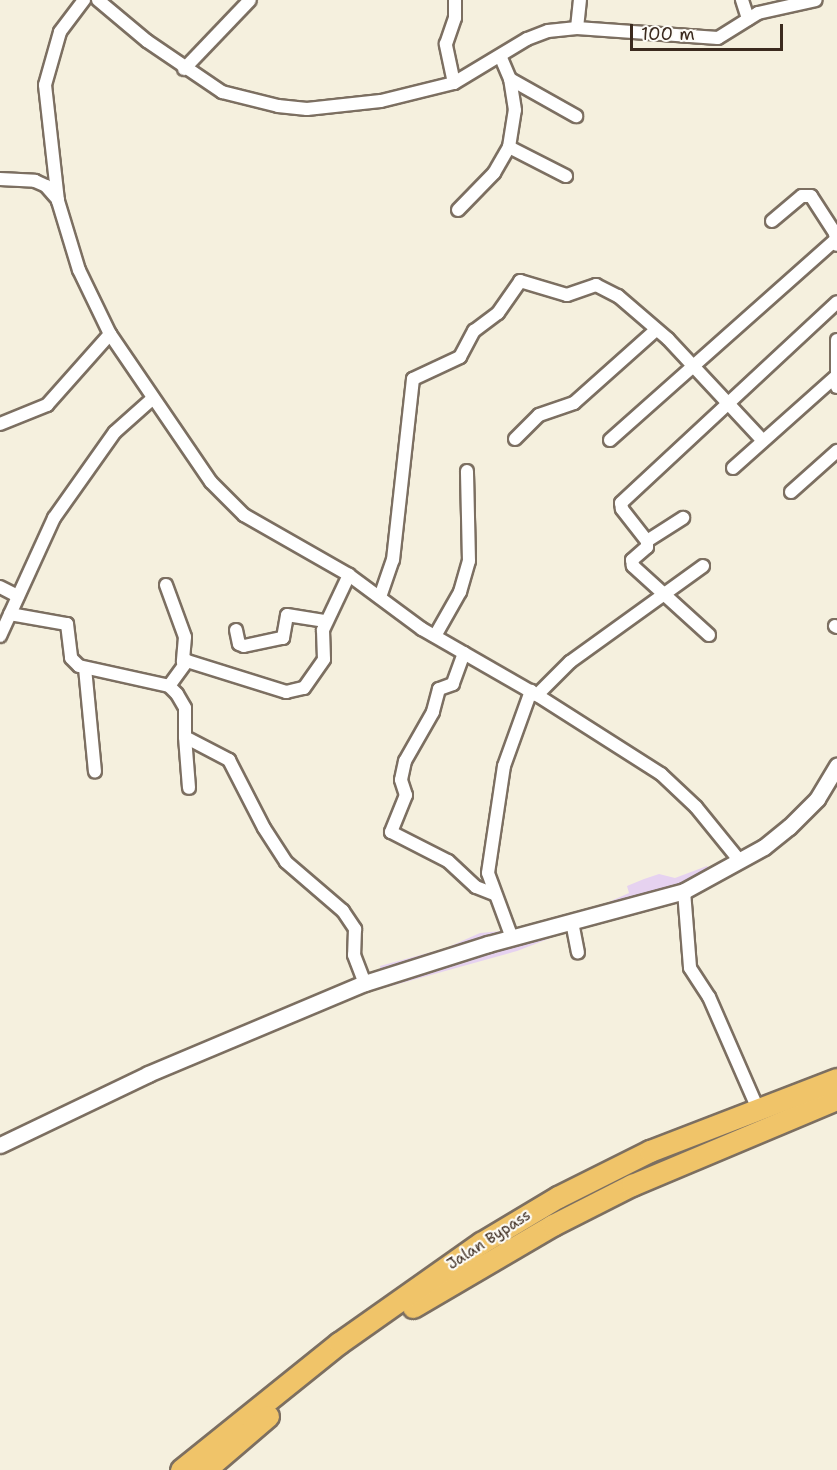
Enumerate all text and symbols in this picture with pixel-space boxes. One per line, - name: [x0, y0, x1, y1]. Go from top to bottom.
- scale bar: [633, 12, 786, 50]
- text: 100 m: [641, 22, 695, 46]
- street label: Jalan Bypass: [444, 1206, 534, 1274]

